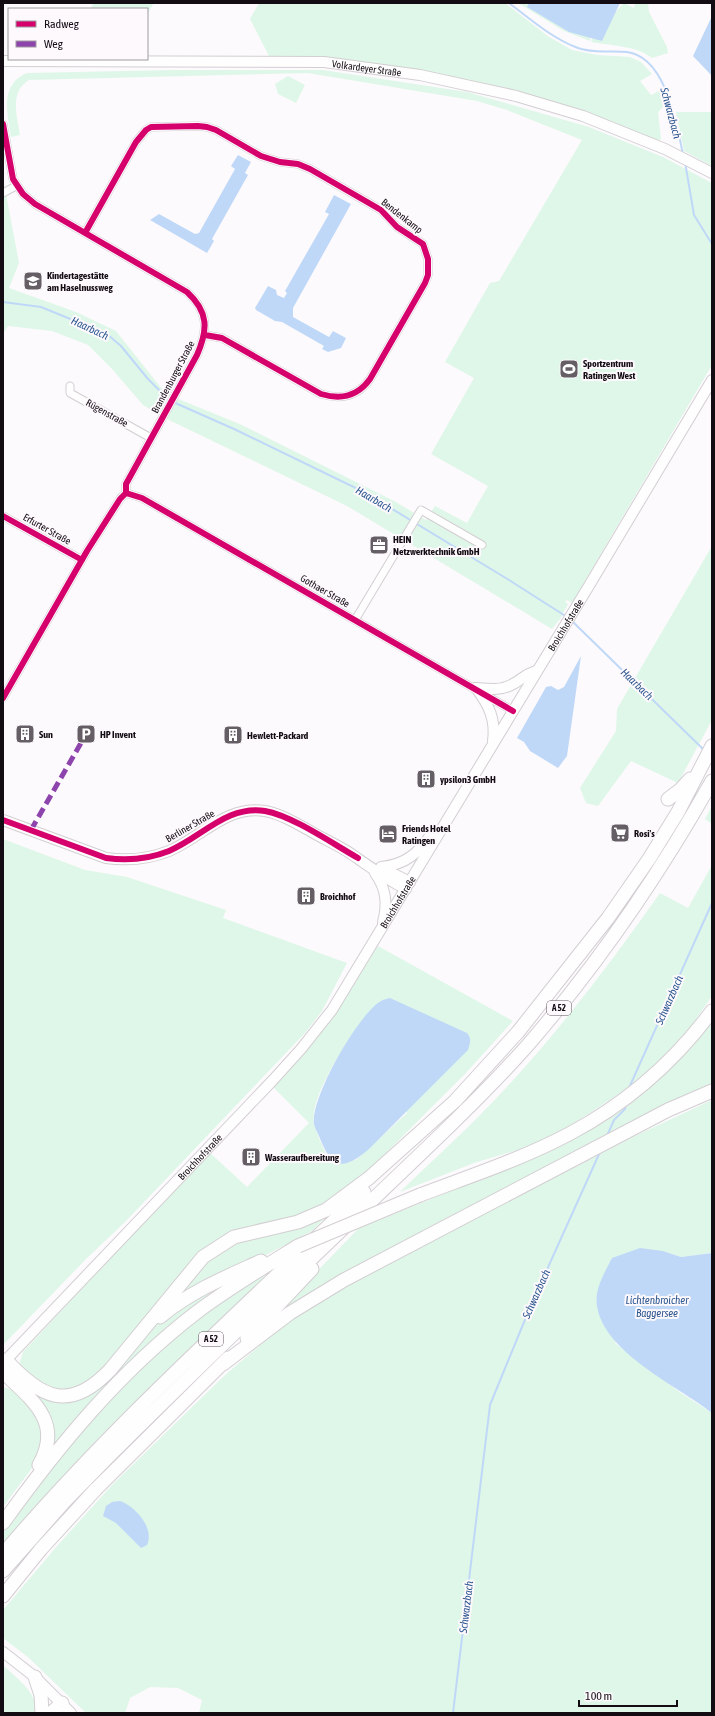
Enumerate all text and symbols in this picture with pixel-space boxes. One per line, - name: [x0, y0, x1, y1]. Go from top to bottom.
- legend: [8, 8, 148, 60]
- text: Radweg: [44, 17, 80, 31]
- text: Weg: [44, 37, 64, 51]
- street label: Volkardeyer Straße: [331, 58, 402, 78]
- water label: Schwarzbach: [658, 85, 684, 141]
- street label: Bendenkamp: [379, 197, 425, 236]
- school or university icon: Kindertagestätte am Haselnussweg: [22, 270, 44, 292]
- place label: Kindertagestätte am Haselnussweg: [47, 270, 114, 293]
- water label: Haarbach: [70, 314, 111, 342]
- street label: Brandenburger Straße: [149, 339, 197, 415]
- sports icon: Sportzentrum Ratingen West: [558, 358, 580, 380]
- place label: Sportzentrum Ratingen West: [583, 358, 636, 381]
- street label: Rügenstraße: [84, 397, 130, 429]
- water label: Haarbach: [354, 484, 395, 514]
- street label: Erfurter Straße: [21, 511, 73, 547]
- office icon: HEIN Netzwerktechnik GmbH: [368, 534, 390, 556]
- place label: HEIN Netzwerktechnik GmbH: [393, 534, 480, 557]
- street label: Gothaer Straße: [298, 572, 352, 610]
- street label: Broichhofstraße: [545, 597, 585, 653]
- water label: Haarbach: [619, 666, 656, 703]
- building icon: Sun: [14, 723, 36, 745]
- parking icon: HP Invent: [75, 723, 97, 745]
- building icon: Hewlett-Packard: [222, 724, 244, 746]
- place label: Sun: [39, 729, 53, 740]
- place label: HP Invent: [100, 729, 136, 740]
- place label: Hewlett-Packard: [247, 730, 309, 741]
- building icon: ypsilon3 GmbH: [415, 768, 437, 790]
- place label: ypsilon3 GmbH: [440, 774, 496, 785]
- street label: Berliner Straße: [164, 807, 217, 844]
- supermarket icon: Rosi's: [609, 822, 631, 844]
- hotel icon: Friends Hotel Ratingen: [377, 823, 399, 845]
- place label: Friends Hotel Ratingen: [402, 823, 451, 846]
- place label: Rosi's: [634, 828, 655, 839]
- street label: Broichhofstraße: [378, 874, 418, 930]
- building icon: Broichhof: [295, 885, 317, 907]
- place label: Broichhof: [320, 891, 356, 902]
- water label: Schwarzbach: [652, 973, 685, 1027]
- road number: A 52: [547, 1001, 571, 1015]
- street label: Broichhofstraße: [175, 1131, 224, 1182]
- building icon: Wasseraufbereitung: [240, 1146, 262, 1168]
- place label: Wasseraufbereitung: [264, 1152, 340, 1163]
- water label: Schwarzbach: [519, 1267, 552, 1321]
- water label: Lichtenbroicher Baggersee: [625, 1294, 689, 1319]
- road number: A 52: [199, 1332, 223, 1346]
- water label: Schwarzbach: [457, 1580, 475, 1635]
- scale bar: [579, 1682, 677, 1708]
- text: 100 m: [585, 1689, 612, 1703]

